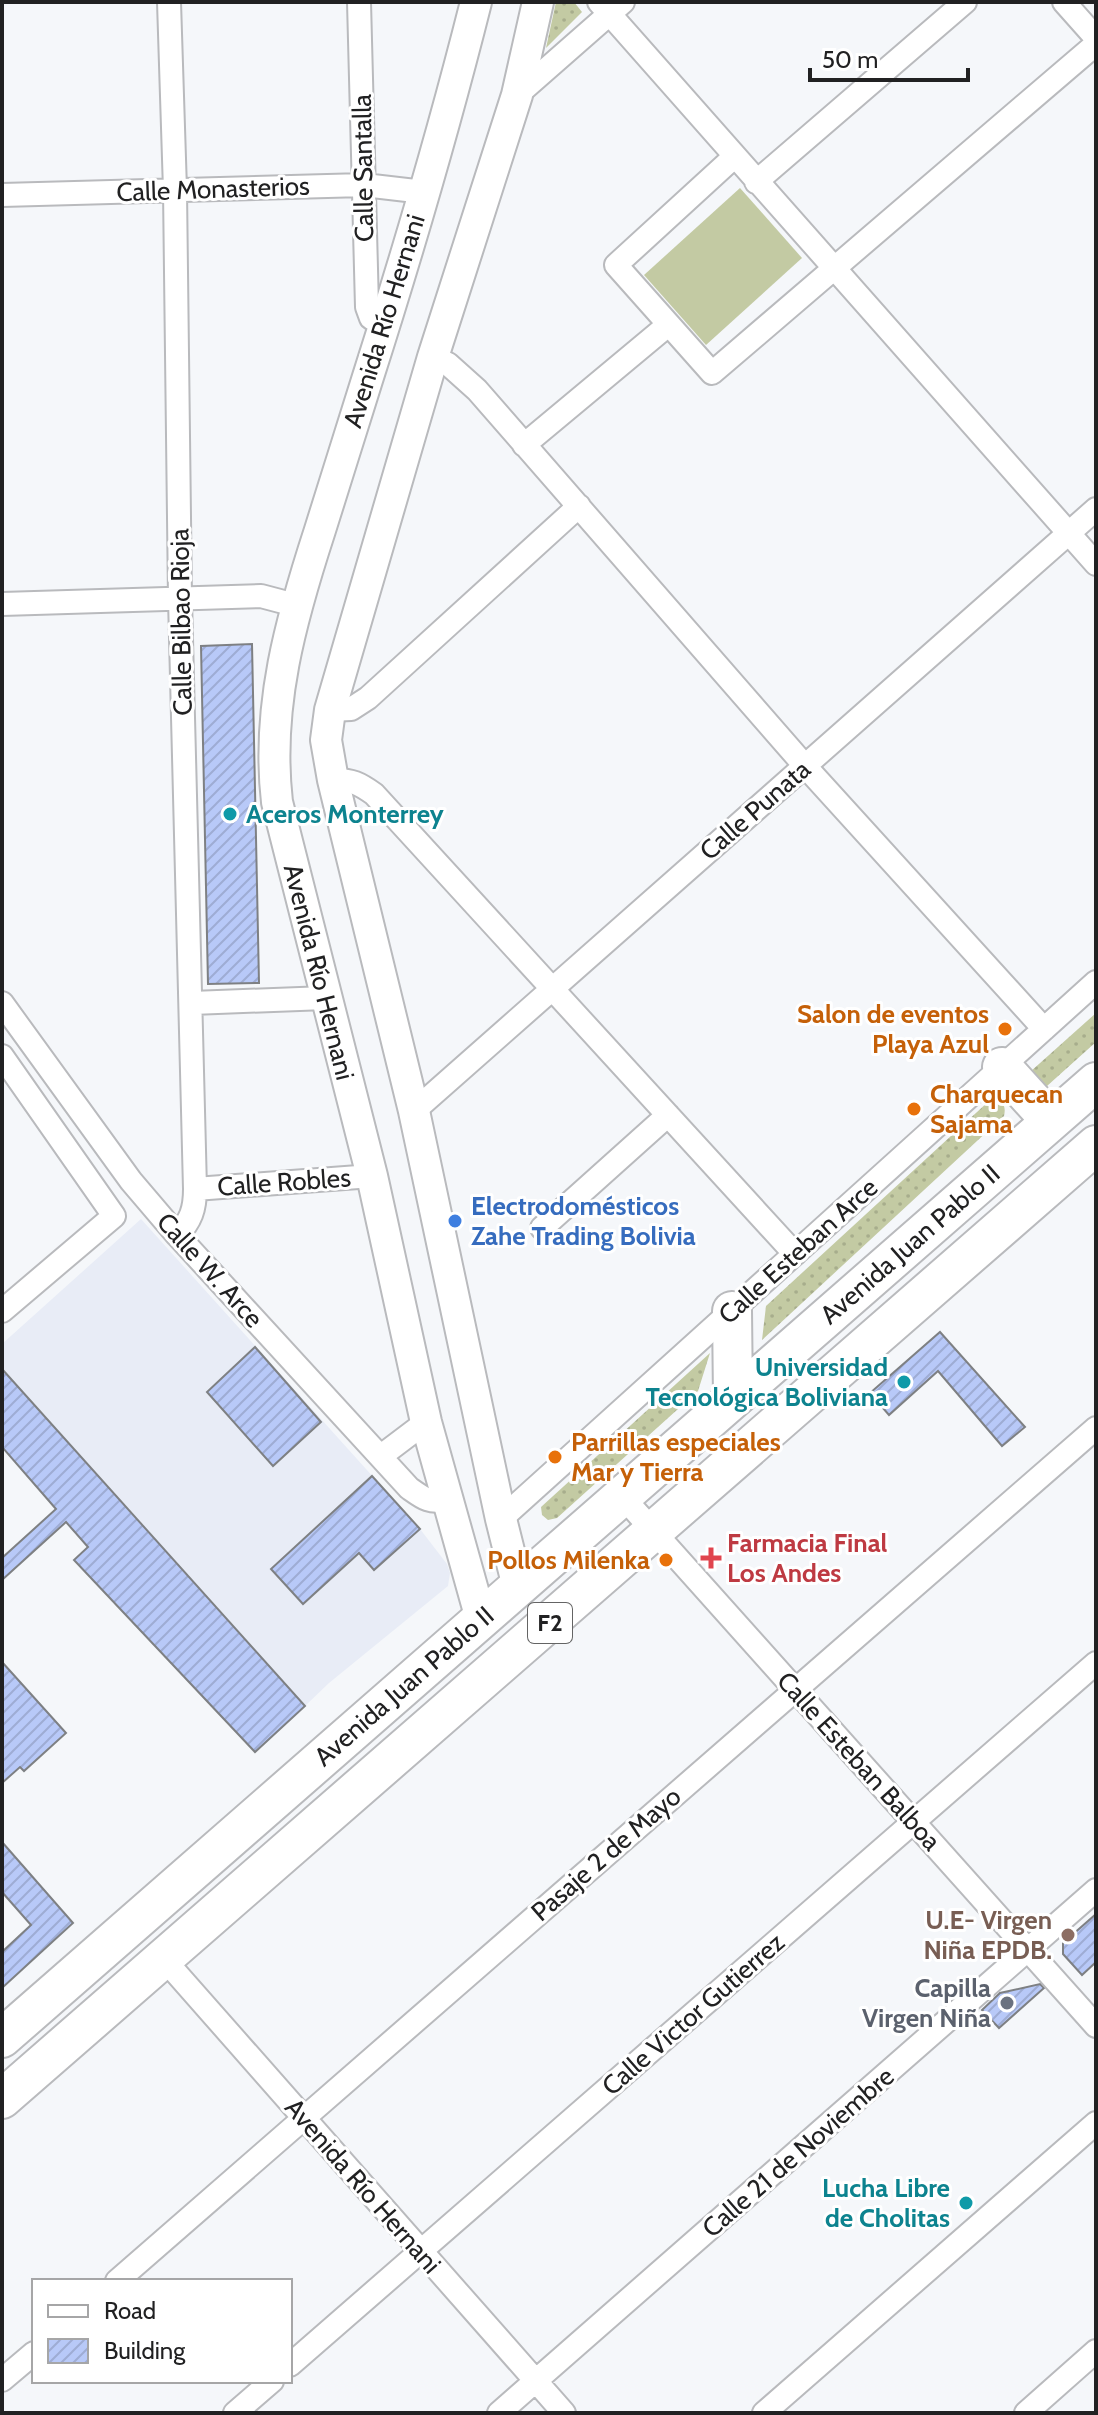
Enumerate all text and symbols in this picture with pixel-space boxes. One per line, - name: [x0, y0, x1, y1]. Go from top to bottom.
- scale bar: [810, 32, 968, 82]
- text: 50 m: [822, 45, 878, 74]
- street label: Calle Santalla: [346, 93, 380, 242]
- street label: Calle Monasterios: [116, 170, 310, 208]
- street label: Avenida Río Hernani: [336, 210, 432, 432]
- street label: Calle Bilbao Rioja: [163, 528, 199, 716]
- street label: Calle Punata: [693, 753, 817, 867]
- place label: Aceros Monterrey: [246, 798, 444, 830]
- marker: Aceros Monterrey: [221, 805, 239, 823]
- street label: Avenida Río Hernani: [277, 861, 361, 1083]
- place label: Salon de eventos Playa Azul: [797, 998, 989, 1060]
- marker: Salon de eventos Playa Azul: [996, 1020, 1014, 1038]
- place label: Charquecan Sajama: [930, 1078, 1063, 1140]
- marker: Charquecan Sajama: [905, 1100, 923, 1118]
- street label: Avenida Juan Pablo II: [814, 1157, 1006, 1331]
- street label: Calle Robles: [216, 1161, 352, 1203]
- street label: Calle Esteban Arce: [712, 1171, 884, 1331]
- place label: Electrodomésticos Zahe Trading Bolivia: [471, 1190, 696, 1252]
- street label: Calle W. Arce: [150, 1206, 270, 1334]
- marker: Electrodomésticos Zahe Trading Bolivia: [446, 1212, 464, 1230]
- place label: Universidad Tecnológica Boliviana: [646, 1351, 888, 1413]
- marker: Universidad Tecnológica Boliviana: [895, 1373, 913, 1391]
- place label: Parrillas especiales Mar y Tierra: [571, 1426, 781, 1488]
- marker: Parrillas especiales Mar y Tierra: [546, 1448, 564, 1466]
- place label: Farmacia Final Los Andes: [727, 1527, 888, 1589]
- place label: Pollos Milenka: [487, 1544, 650, 1576]
- marker: Farmacia Final Los Andes: [702, 1549, 720, 1567]
- marker: Pollos Milenka: [657, 1551, 675, 1569]
- street label: Avenida Juan Pablo II: [308, 1599, 500, 1773]
- road number: F2: [528, 1603, 572, 1643]
- street label: Calle Esteban Balboa: [770, 1665, 948, 1857]
- street label: Pasaje 2 de Mayo: [525, 1780, 687, 1928]
- place label: U.E- Virgen Niña EPDB.: [923, 1904, 1052, 1966]
- street label: Calle Victor Gutierrez: [595, 1926, 791, 2102]
- marker: U.E- Virgen Niña EPDB.: [1059, 1926, 1077, 1944]
- place label: Capilla Virgen Niña: [862, 1972, 991, 2034]
- marker: Capilla Virgen Niña: [998, 1994, 1016, 2012]
- street label: Calle 21 de Noviembre: [696, 2060, 900, 2244]
- street label: Avenida Río Hernani: [278, 2092, 448, 2280]
- place label: Lucha Libre de Cholitas: [822, 2172, 950, 2234]
- marker: Lucha Libre de Cholitas: [957, 2194, 975, 2212]
- legend: [32, 2279, 292, 2383]
- text: Road: [104, 2296, 156, 2325]
- text: Building: [104, 2336, 186, 2365]

